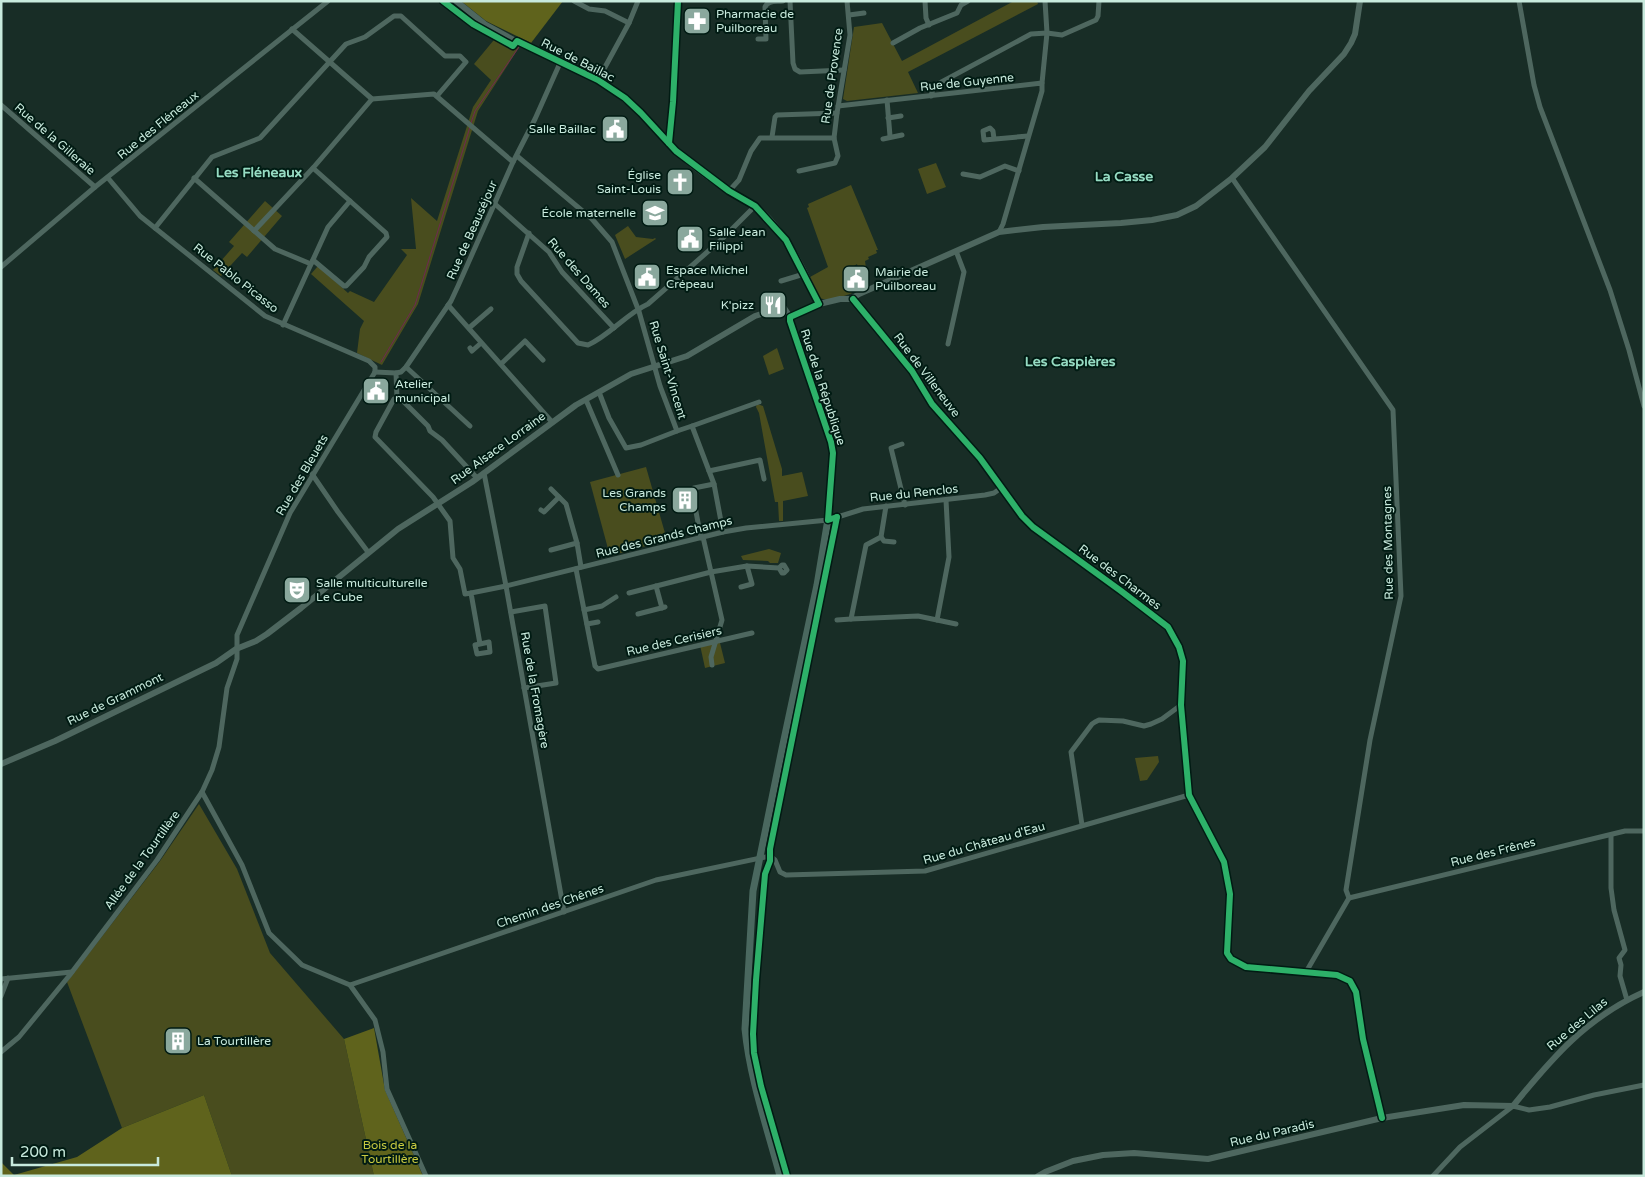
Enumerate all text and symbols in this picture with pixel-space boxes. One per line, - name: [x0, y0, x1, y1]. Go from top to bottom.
- pharmacy icon: Pharmacie de Puilboreau: [682, 6, 712, 36]
- place label: Pharmacie de Puilboreau: [716, 7, 794, 35]
- street label: Rue de Provence: [818, 27, 846, 125]
- street label: Rue de Baillac: [539, 36, 617, 84]
- street label: Rue de Guyenne: [919, 70, 1015, 94]
- street label: Rue des Fléneaux: [115, 88, 201, 162]
- street label: Rue de la Gilleraie: [12, 100, 98, 178]
- public building icon: Salle Baillac: [600, 114, 630, 144]
- place label: Salle Baillac: [529, 122, 596, 136]
- district label: Les Fléneaux: [216, 164, 303, 181]
- church icon: Église Saint-Louis: [665, 167, 695, 197]
- place label: Église Saint-Louis: [597, 168, 661, 196]
- district label: La Casse: [1095, 168, 1153, 185]
- street label: Rue de Beauséjour: [444, 178, 500, 282]
- school or university icon: École maternelle: [640, 198, 670, 228]
- place label: École maternelle: [542, 206, 636, 220]
- public building icon: Salle Jean Filippi: [675, 224, 705, 254]
- place label: Salle Jean Filippi: [709, 225, 765, 253]
- street label: Rue des Dames: [545, 235, 613, 311]
- street label: Rue Pablo Picasso: [191, 240, 281, 316]
- public building icon: Espace Michel Crépeau: [632, 262, 662, 292]
- place label: Espace Michel Crépeau: [666, 263, 748, 291]
- public building icon: Mairie de Puilboreau: [841, 264, 871, 294]
- place label: Mairie de Puilboreau: [875, 265, 936, 293]
- restaurant icon: K'pizz: [758, 290, 788, 320]
- place label: K'pizz: [721, 298, 754, 312]
- street label: Rue Saint-Vincent: [646, 319, 690, 421]
- street label: Rue de la République: [798, 327, 848, 447]
- street label: Rue de Villeneuve: [891, 330, 963, 420]
- district label: Les Caspières: [1025, 353, 1116, 370]
- public building icon: Atelier municipal: [361, 376, 391, 406]
- place label: Atelier municipal: [395, 377, 450, 405]
- street label: Rue Alsace Lorraine: [448, 409, 548, 487]
- street label: Rue des Bleuets: [273, 432, 331, 518]
- street label: Rue du Renclos: [869, 481, 959, 505]
- building icon: Les Grands Champs: [670, 485, 700, 515]
- place label: Les Grands Champs: [602, 486, 666, 514]
- street label: Rue des Montagnes: [1380, 486, 1396, 600]
- street label: Rue des Grands Champs: [594, 513, 734, 561]
- street label: Rue des Charmes: [1076, 541, 1164, 613]
- theatre icon: Salle multiculturelle Le Cube: [282, 575, 312, 605]
- place label: Salle multiculturelle Le Cube: [316, 576, 428, 604]
- street label: Rue des Cerisiers: [625, 623, 723, 659]
- street label: Rue de la Fromagère: [518, 631, 552, 750]
- street label: Rue de Grammont: [65, 670, 166, 728]
- street label: Allée de la Tourtillère: [101, 808, 183, 912]
- street label: Rue du Château d'Eau: [921, 819, 1047, 867]
- street label: Rue des Frênes: [1449, 835, 1537, 869]
- street label: Chemin des Chênes: [495, 881, 606, 931]
- street label: Rue des Lilas: [1544, 995, 1610, 1053]
- building icon: La Tourtillère: [163, 1026, 193, 1056]
- place label: La Tourtillère: [197, 1034, 271, 1048]
- street label: Rue du Paradis: [1229, 1116, 1316, 1149]
- scale bar: [12, 1134, 159, 1166]
- park label: Bois de la Tourtillère: [361, 1138, 419, 1166]
- text: 200 m: [20, 1143, 66, 1161]

